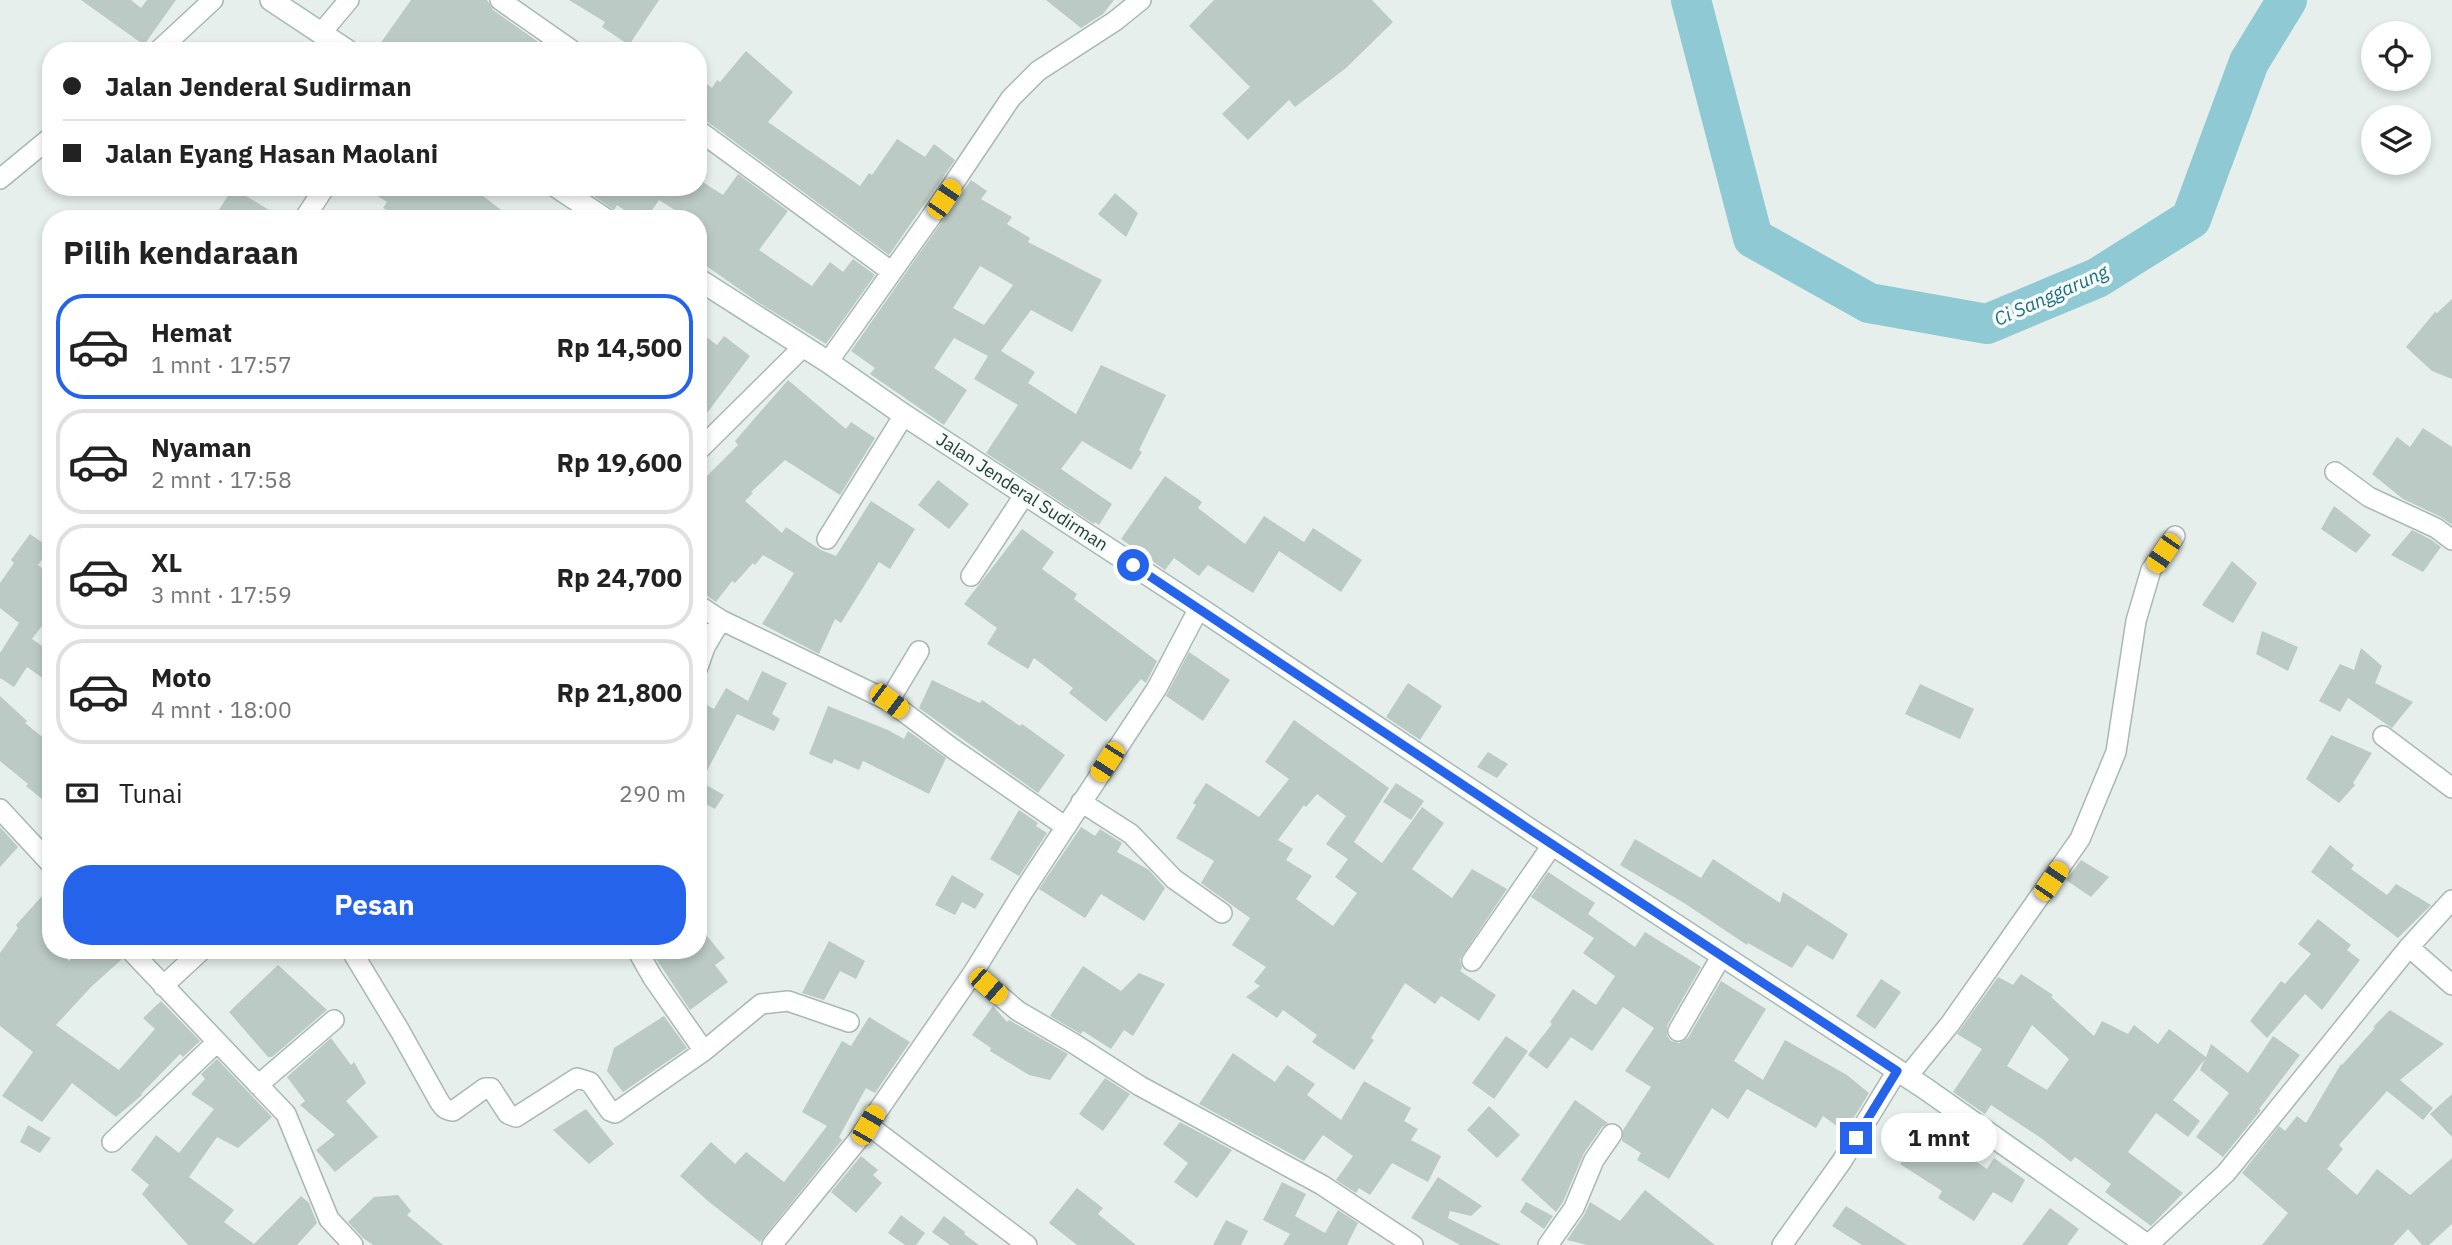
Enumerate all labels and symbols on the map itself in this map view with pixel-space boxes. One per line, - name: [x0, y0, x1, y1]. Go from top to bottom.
- car: [924, 176, 965, 222]
- water label: Ci Sanggarung: [1990, 259, 2113, 331]
- street label: Jalan Jenderal Sudirman: [932, 427, 1113, 556]
- car: [2143, 530, 2184, 576]
- route start: [1117, 549, 1149, 581]
- car: [866, 680, 913, 722]
- car: [1087, 739, 1128, 785]
- car: [2031, 858, 2072, 904]
- car: [966, 964, 1011, 1008]
- car: [849, 1102, 888, 1148]
- callout: 1 mnt: [1881, 1114, 1996, 1162]
- route end: [1840, 1122, 1872, 1154]

